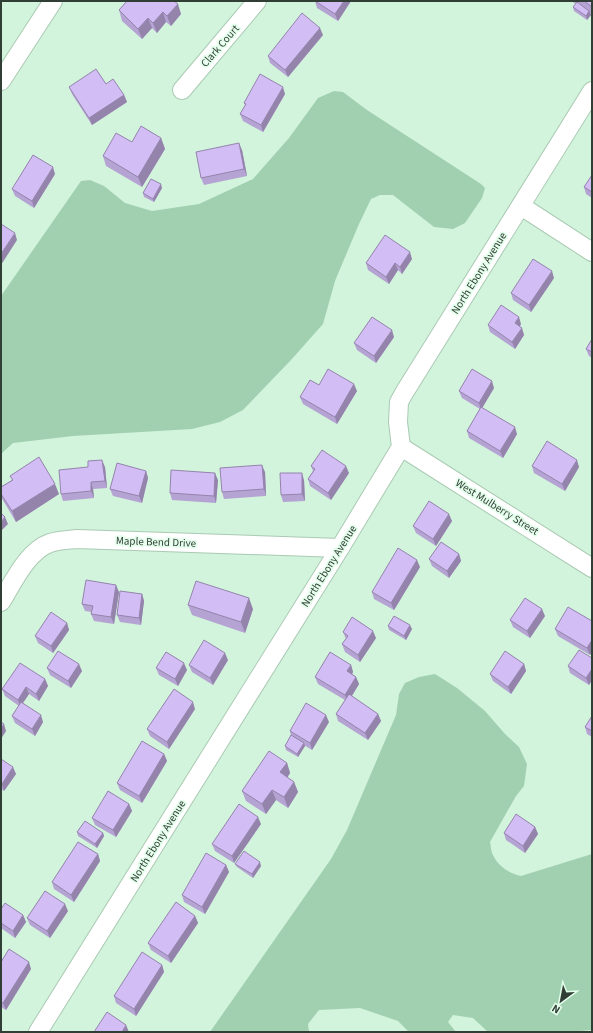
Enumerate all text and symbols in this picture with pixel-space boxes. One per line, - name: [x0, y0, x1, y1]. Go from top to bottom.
- street label: Clark Court: [197, 21, 243, 70]
- street label: North Ebony Avenue: [448, 229, 511, 317]
- street label: West Mulberry Street: [453, 475, 542, 539]
- street label: North Ebony Avenue: [298, 522, 361, 610]
- street label: Maple Bend Drive: [116, 533, 197, 551]
- street label: North Ebony Avenue: [127, 797, 190, 885]
- north arrow: [541, 981, 581, 1021]
- text: N: [549, 1001, 563, 1017]

